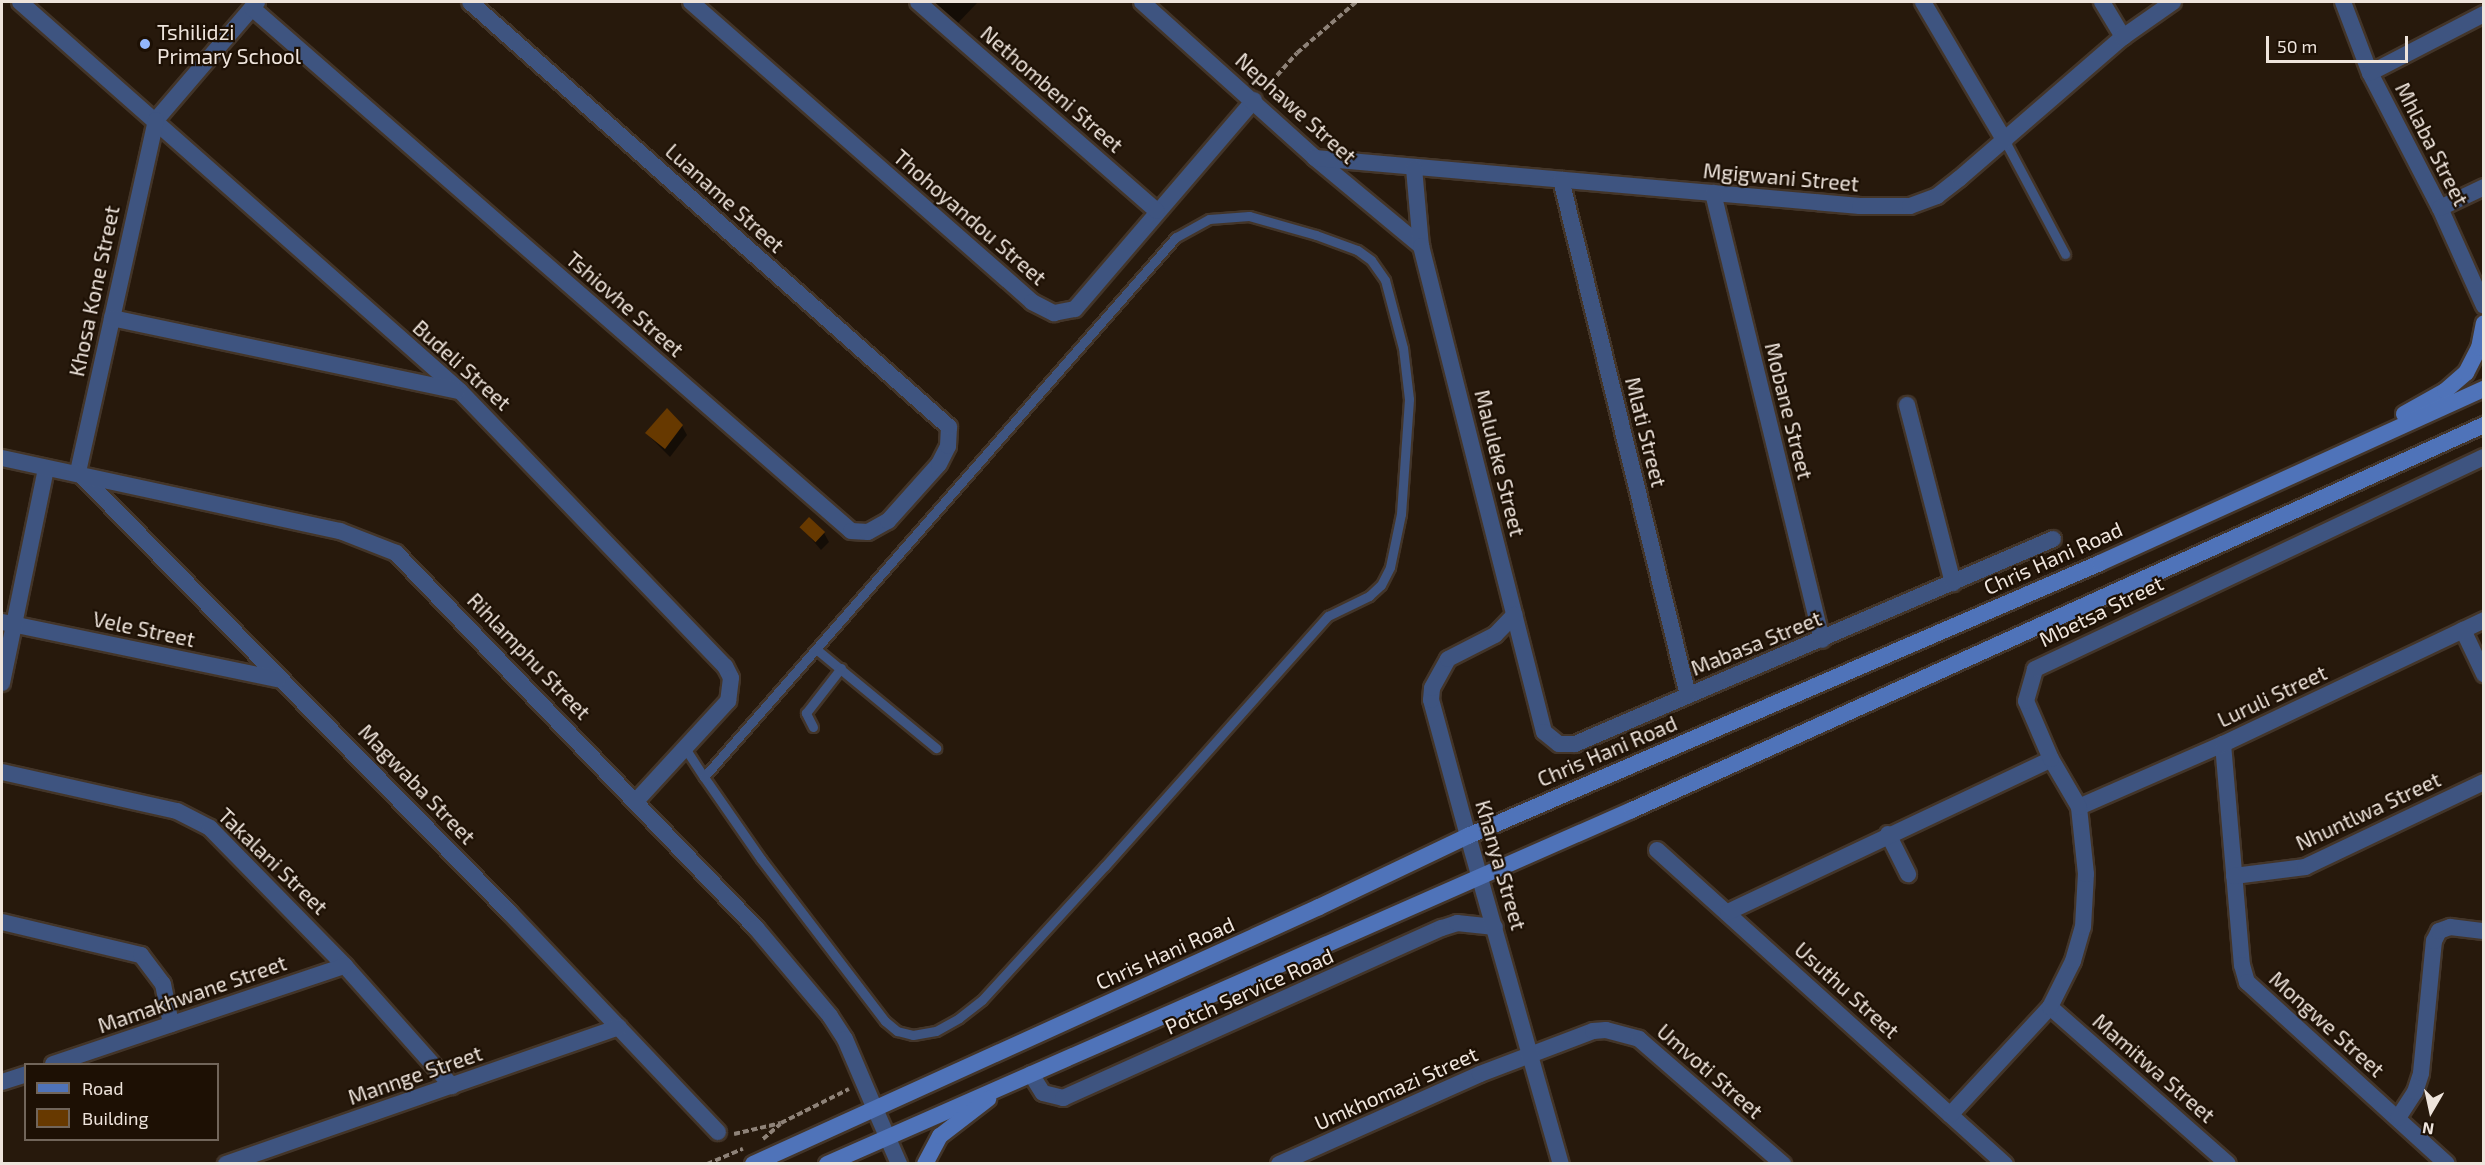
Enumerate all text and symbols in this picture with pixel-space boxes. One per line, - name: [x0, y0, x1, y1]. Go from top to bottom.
- place label: Tshilidzi Primary School: [157, 19, 302, 69]
- street label: Nethombeni Street: [976, 20, 1128, 158]
- scale bar: [2269, 24, 2412, 62]
- text: 50 m: [2277, 35, 2317, 57]
- marker: Tshilidzi Primary School: [138, 37, 152, 51]
- street label: Nephawe Street: [1231, 47, 1361, 169]
- street label: Mhlaba Street: [2390, 78, 2474, 210]
- street label: Luaname Street: [661, 138, 789, 258]
- street label: Thohoyandou Street: [889, 144, 1051, 290]
- street label: Mgigwani Street: [1702, 158, 1860, 196]
- street label: Khosa Kone Street: [64, 203, 124, 379]
- street label: Tshiovhe Street: [561, 246, 689, 362]
- street label: Budeli Street: [408, 315, 516, 415]
- street label: Mobane Street: [1760, 340, 1818, 482]
- street label: Mlati Street: [1620, 374, 1672, 490]
- street label: Maluleke Street: [1470, 387, 1530, 539]
- street label: Chris Hani Road: [1980, 516, 2126, 600]
- street label: Mbetsa Street: [2035, 570, 2167, 652]
- street label: Rihlamphu Street: [462, 588, 596, 724]
- street label: Mabasa Street: [1687, 605, 1825, 681]
- street label: Vele Street: [91, 606, 197, 652]
- street label: Luruli Street: [2213, 660, 2331, 732]
- street label: Chris Hani Road: [1533, 710, 1681, 792]
- street label: Magwaba Street: [353, 719, 481, 849]
- street label: Nhuntlwa Street: [2292, 766, 2444, 856]
- street label: Khanya Street: [1470, 797, 1532, 933]
- street label: Takalani Street: [213, 803, 333, 919]
- street label: Chris Hani Road: [1092, 911, 1238, 995]
- street label: Usuthu Street: [1790, 937, 1904, 1043]
- street label: Potch Service Road: [1161, 943, 1337, 1039]
- street label: Mamakhwane Street: [94, 950, 290, 1038]
- street label: Mongwe Street: [2264, 966, 2390, 1082]
- street label: Mamitwa Street: [2088, 1008, 2220, 1128]
- street label: Umvoti Street: [1652, 1018, 1768, 1124]
- street label: Mannge Street: [345, 1040, 485, 1110]
- street label: Umkhomazi Street: [1310, 1041, 1482, 1135]
- legend: [24, 1063, 219, 1141]
- text: Road: [82, 1077, 123, 1099]
- north arrow: [2401, 1081, 2461, 1141]
- text: Building: [82, 1107, 149, 1129]
- text: N: [2421, 1119, 2435, 1140]

